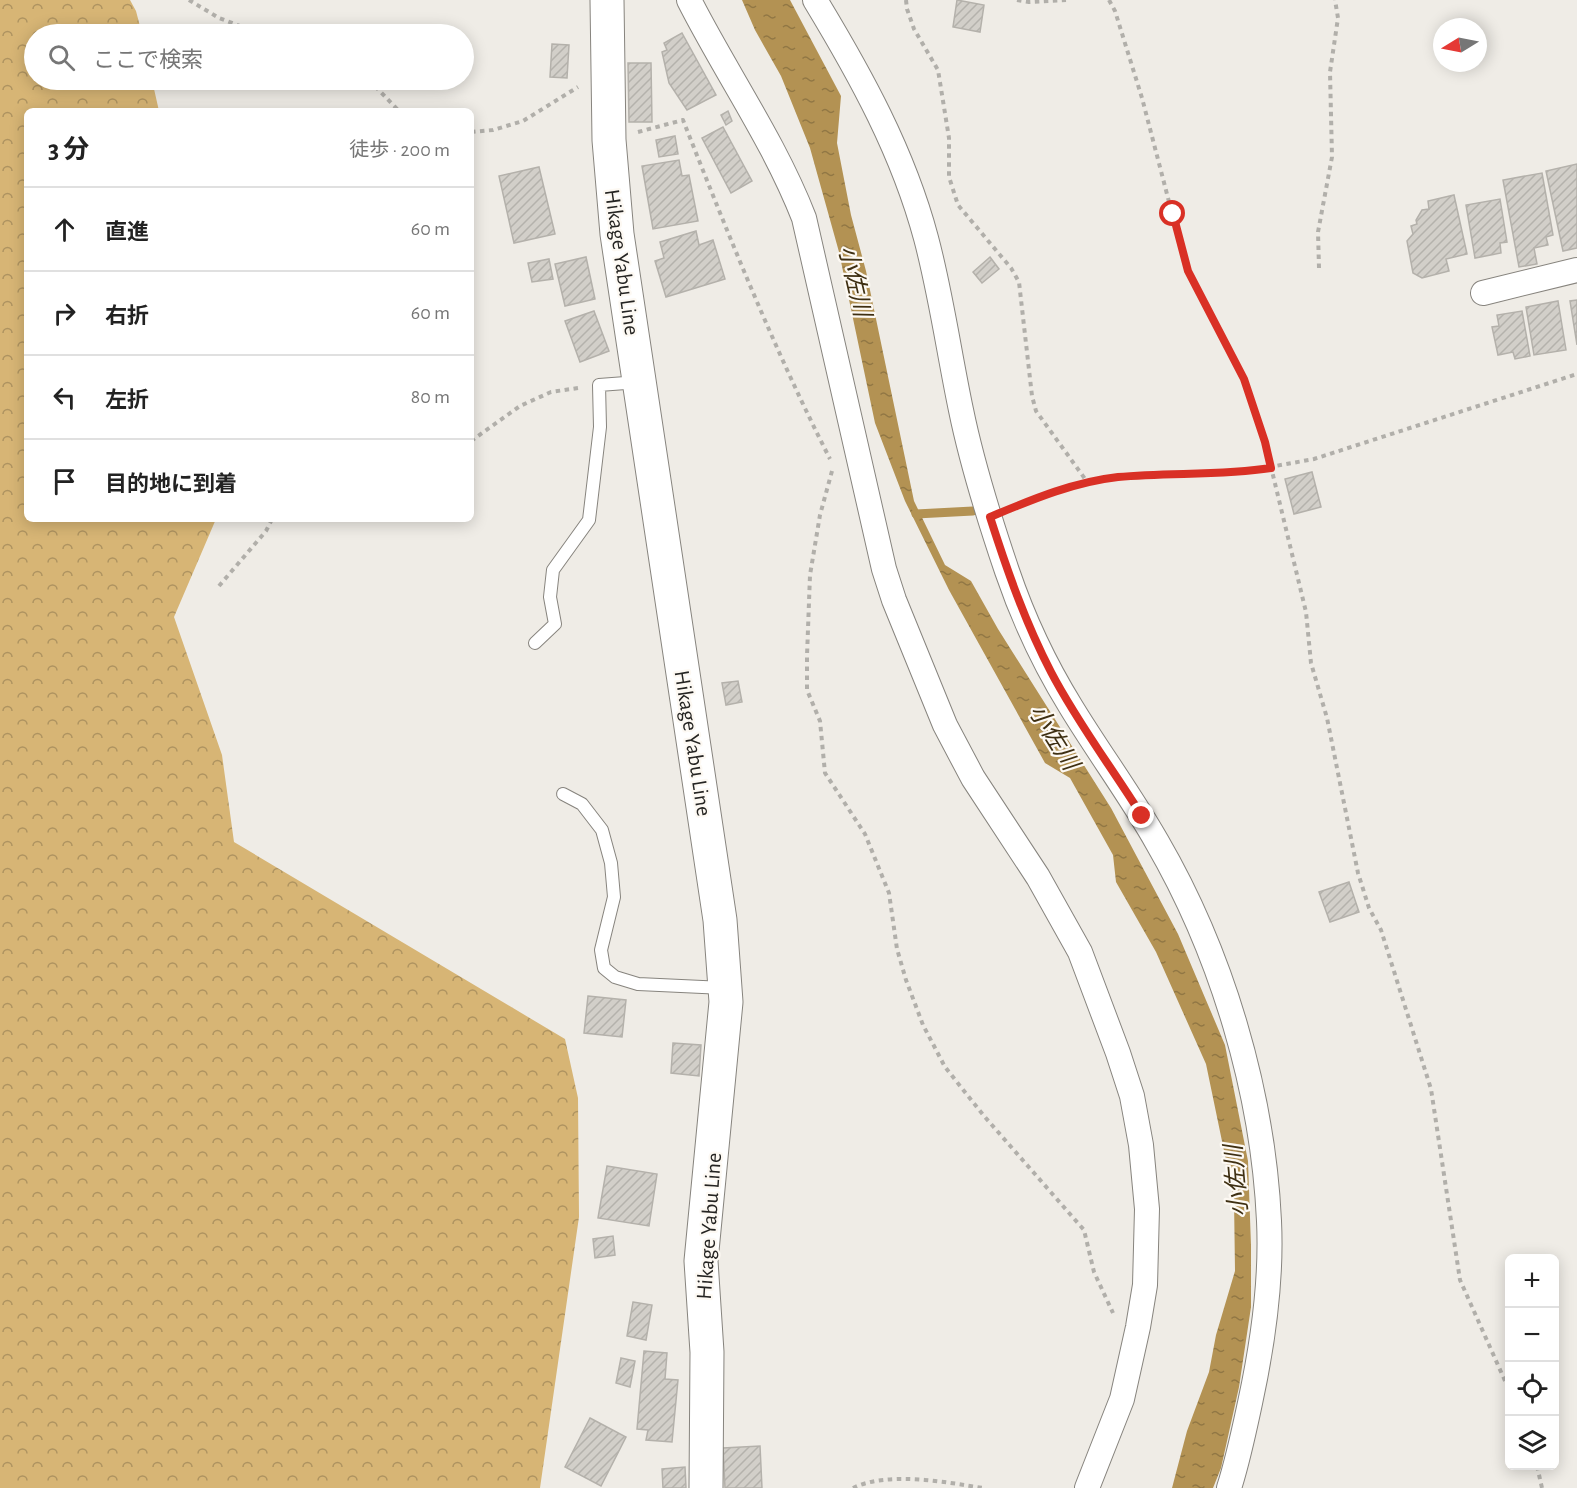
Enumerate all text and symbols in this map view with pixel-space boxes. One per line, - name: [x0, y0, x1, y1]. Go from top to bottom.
- north arrow: [1433, 18, 1487, 72]
- search box: [24, 24, 474, 90]
- icon: search: [45, 41, 78, 74]
- text: ここで検索: [93, 49, 203, 71]
- text: 3 分: [48, 137, 89, 163]
- text: 徒歩 · 200 m: [349, 140, 450, 160]
- street label: Hikage Yabu Line: [601, 188, 643, 337]
- route start: [1159, 200, 1185, 226]
- icon: ahead: [48, 213, 81, 246]
- text: 60 m: [411, 219, 450, 239]
- text: 直進: [105, 221, 149, 243]
- water label: 小佐川: [834, 243, 876, 322]
- icon: right: [48, 297, 81, 330]
- text: 60 m: [411, 303, 450, 323]
- text: 右折: [105, 305, 149, 327]
- icon: left: [48, 381, 81, 414]
- text: 80 m: [411, 387, 450, 407]
- text: 左折: [105, 389, 149, 411]
- icon: arrive: [48, 465, 81, 498]
- text: 目的地に到着: [105, 473, 237, 495]
- street label: Hikage Yabu Line: [671, 669, 715, 818]
- water label: 小佐川: [1024, 700, 1086, 777]
- route end: [1128, 802, 1154, 828]
- water label: 小佐川: [1220, 1141, 1252, 1218]
- street label: Hikage Yabu Line: [693, 1152, 725, 1300]
- map controls: [1505, 1254, 1559, 1470]
- button: +: [1505, 1254, 1559, 1308]
- button: −: [1505, 1308, 1559, 1362]
- button: locate: [1505, 1362, 1559, 1416]
- button: layers: [1505, 1416, 1559, 1470]

